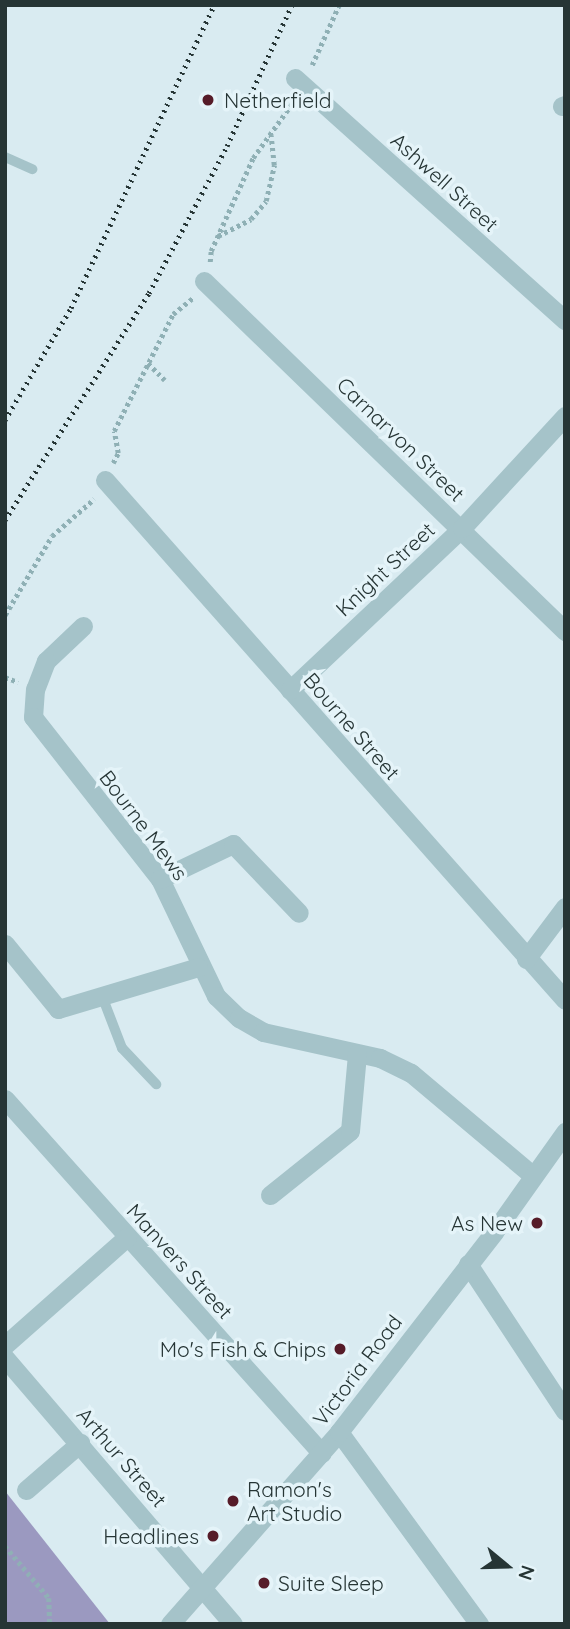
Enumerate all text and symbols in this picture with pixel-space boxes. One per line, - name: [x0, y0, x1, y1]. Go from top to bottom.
- place label: Netherfield: [224, 87, 331, 113]
- marker: Netherfield: [198, 90, 218, 110]
- street label: Ashwell Street: [386, 127, 504, 237]
- street label: Carnarvon Street: [332, 372, 470, 506]
- street label: Knight Street: [330, 517, 440, 621]
- street label: Bourne Street: [299, 667, 405, 785]
- street label: Bourne Mews: [95, 765, 193, 885]
- street label: Manvers Street: [122, 1198, 238, 1324]
- place label: As New: [451, 1210, 523, 1236]
- marker: As New: [529, 1215, 545, 1231]
- street label: Victoria Road: [307, 1310, 407, 1430]
- place label: Mo's Fish & Chips: [160, 1336, 326, 1362]
- marker: Mo's Fish & Chips: [332, 1341, 348, 1357]
- street label: Arthur Street: [72, 1402, 172, 1512]
- place label: Ramon's Art Studio: [247, 1476, 342, 1526]
- marker: Ramon's Art Studio: [225, 1493, 241, 1509]
- place label: Headlines: [103, 1523, 199, 1549]
- marker: Headlines: [205, 1528, 221, 1544]
- north arrow: [472, 1531, 542, 1601]
- text: N: [513, 1562, 540, 1583]
- place label: Suite Sleep: [278, 1570, 384, 1596]
- marker: Suite Sleep: [256, 1575, 272, 1591]

